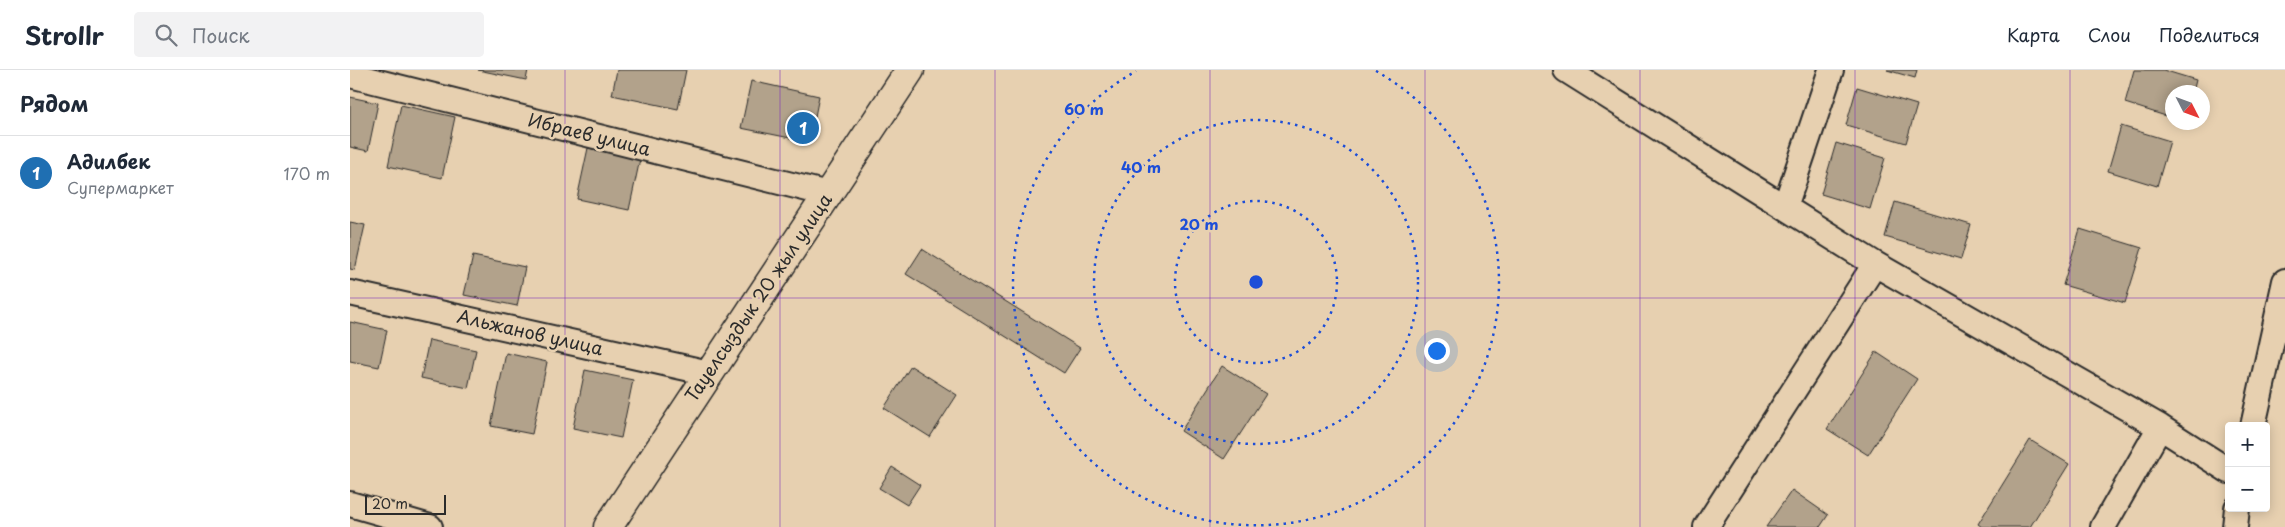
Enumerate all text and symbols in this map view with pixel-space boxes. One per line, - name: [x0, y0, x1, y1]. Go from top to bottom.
- search box: [134, 12, 484, 57]
- text: Strollr: [25, 17, 104, 53]
- icon: search: [152, 21, 180, 49]
- text: Поиск: [192, 21, 250, 49]
- text: Карта: [2007, 21, 2060, 48]
- text: Слои: [2088, 21, 2131, 48]
- text: Поделиться: [2159, 21, 2260, 48]
- north arrow: [2165, 85, 2210, 130]
- text: Рядом: [20, 87, 88, 119]
- text: 60 m: [1064, 97, 1104, 120]
- street label: Ибраев улица: [525, 105, 654, 162]
- pin: 1: [787, 109, 819, 147]
- text: Адилбек: [67, 147, 150, 175]
- text: 40 m: [1121, 155, 1161, 178]
- text: 1: [32, 161, 40, 185]
- text: 170 m: [284, 161, 330, 185]
- text: Супермаркет: [67, 175, 174, 199]
- street label: Тауелсыздык 20 жыл улица: [678, 187, 838, 407]
- text: 20 m: [1180, 212, 1218, 235]
- centre of rings: [1247, 273, 1265, 291]
- street label: Альжанов улица: [455, 302, 607, 362]
- your location: [1424, 338, 1450, 364]
- map controls: [2225, 422, 2270, 512]
- button: +: [2225, 422, 2270, 467]
- button: −: [2225, 467, 2270, 512]
- scale bar: [365, 492, 446, 515]
- text: 20 m: [372, 493, 408, 514]

